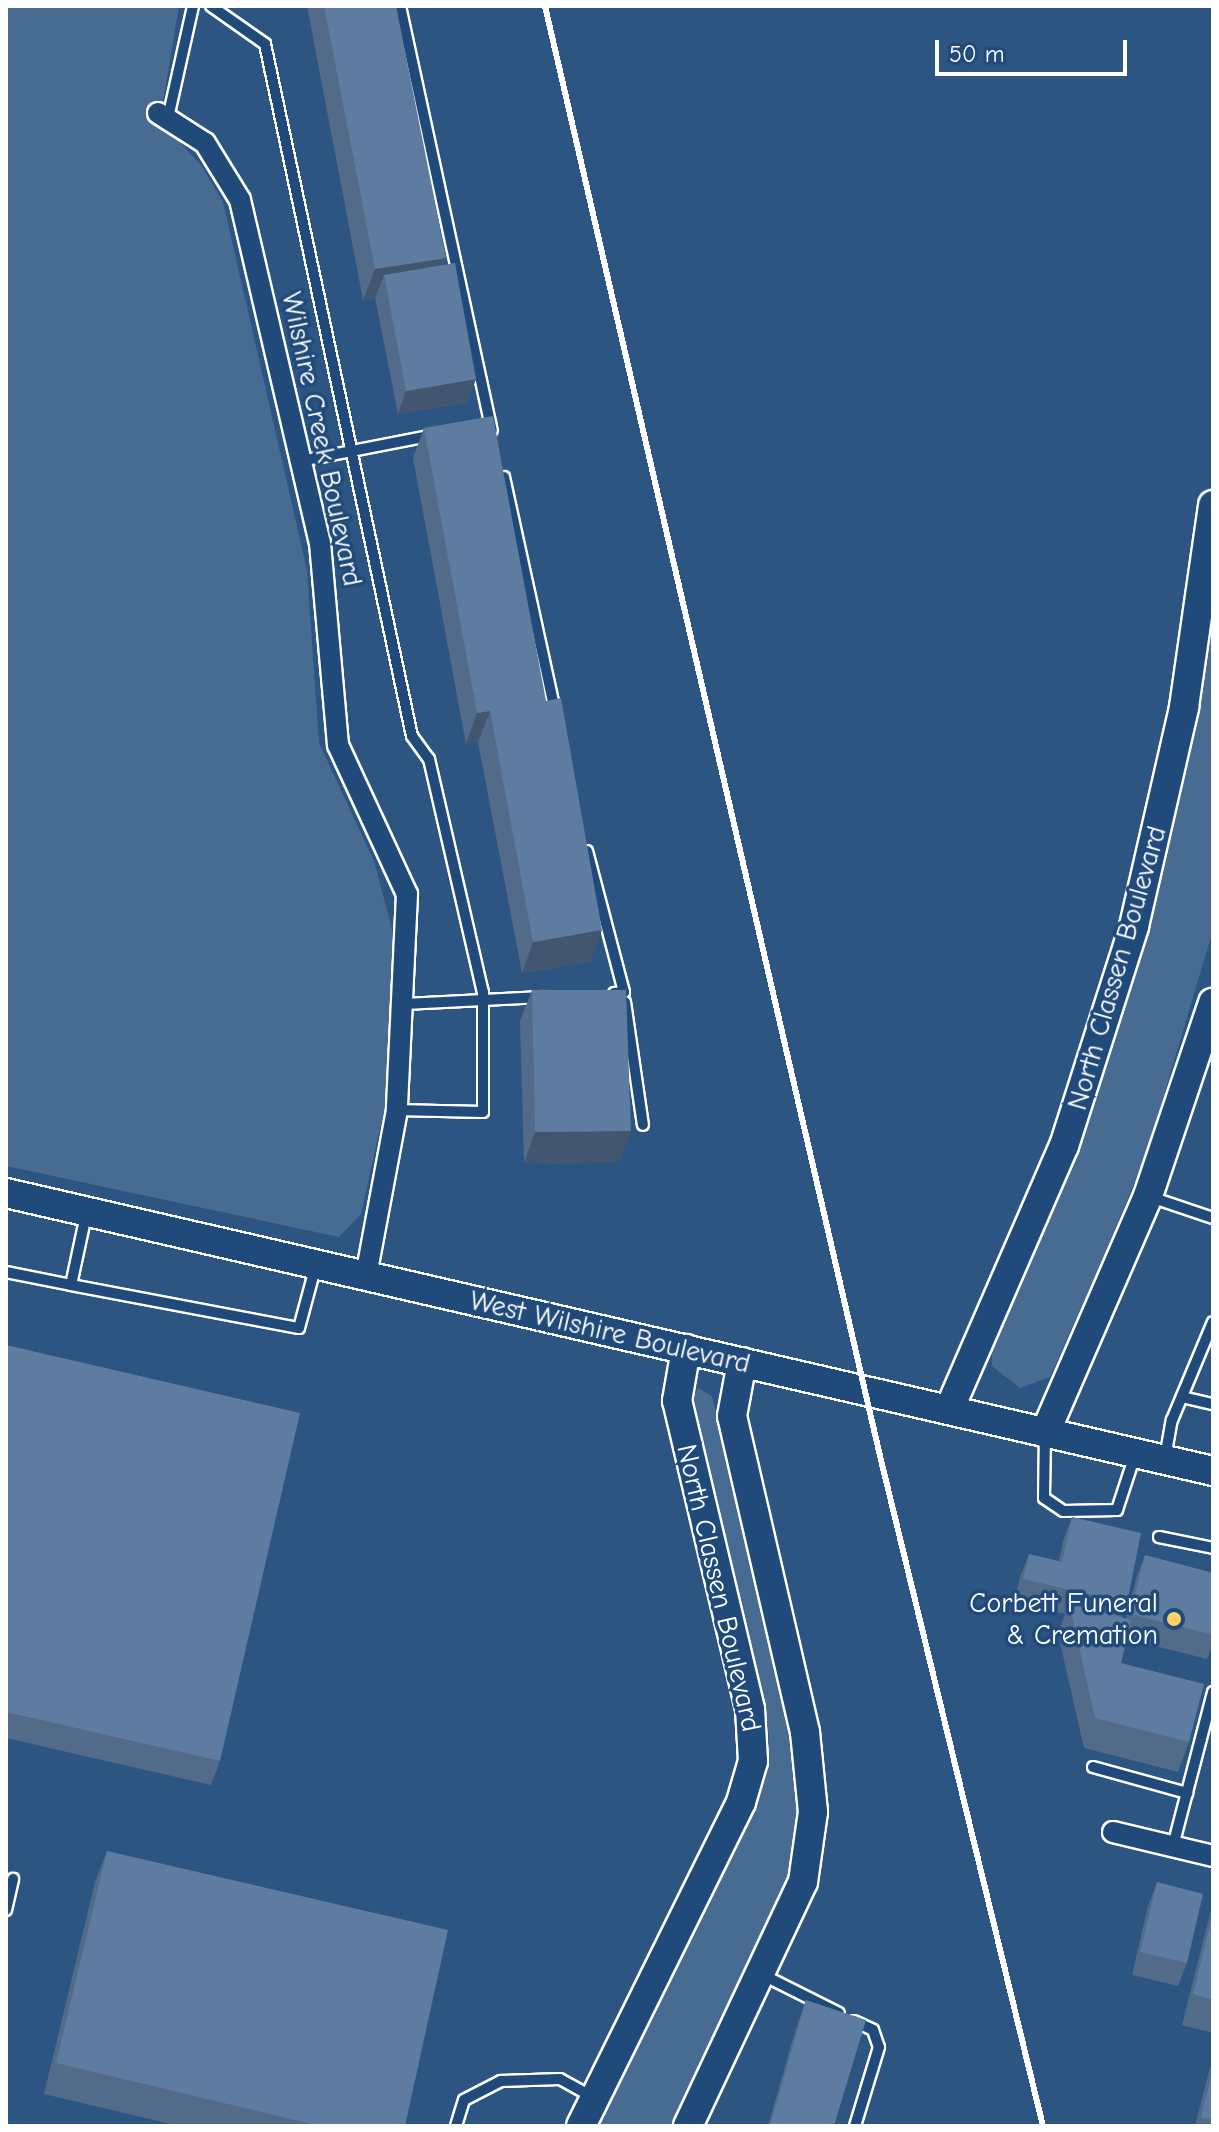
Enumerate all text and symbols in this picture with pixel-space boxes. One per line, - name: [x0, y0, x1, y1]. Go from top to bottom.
- scale bar: [939, 24, 1131, 74]
- text: 50 m: [949, 40, 1005, 68]
- street label: Wilshire Creek Boulevard: [274, 289, 370, 589]
- street label: North Classen Boulevard: [1060, 822, 1174, 1114]
- street label: West Wilshire Boulevard: [467, 1283, 753, 1381]
- street label: North Classen Boulevard: [670, 1441, 768, 1735]
- place label: Corbett Funeral & Cremation: [969, 1586, 1158, 1652]
- marker: Corbett Funeral & Cremation: [1165, 1610, 1183, 1628]

